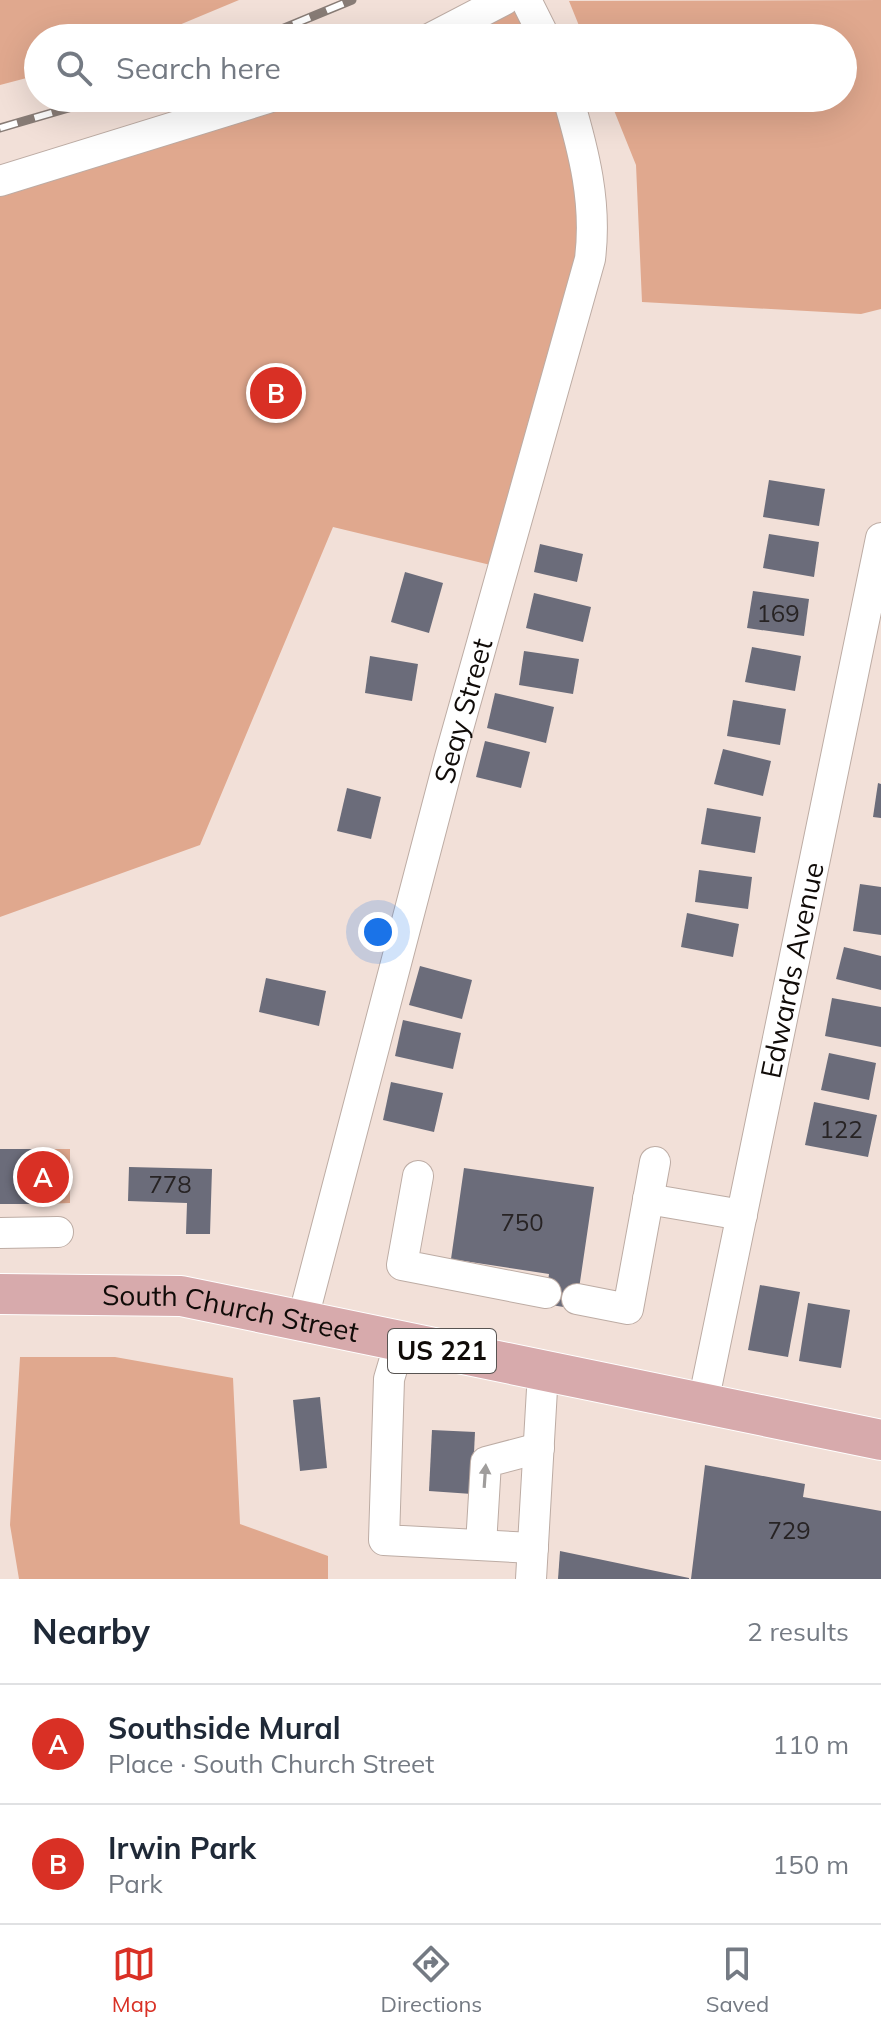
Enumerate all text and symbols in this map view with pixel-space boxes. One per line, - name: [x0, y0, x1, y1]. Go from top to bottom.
- search box: [24, 24, 857, 112]
- icon: search: [52, 46, 96, 90]
- text: Search here: [116, 49, 281, 87]
- pin: B: [250, 363, 302, 423]
- house number: 169: [756, 598, 800, 628]
- street label: Seay Street: [426, 634, 500, 787]
- street label: Edwards Avenue: [752, 859, 831, 1081]
- your location: [358, 912, 398, 952]
- house number: 122: [819, 1114, 863, 1144]
- pin: A: [17, 1147, 69, 1207]
- house number: 778: [148, 1169, 192, 1199]
- house number: 750: [500, 1207, 544, 1237]
- street label: South Church Street: [102, 1277, 362, 1349]
- road number: US 221: [388, 1329, 496, 1373]
- one-way arrow: [479, 1463, 492, 1488]
- house number: 729: [767, 1515, 811, 1545]
- text: Nearby: [32, 1610, 150, 1653]
- text: 2 results: [747, 1615, 849, 1648]
- text: Southside Mural: [108, 1709, 341, 1747]
- text: A: [48, 1728, 68, 1761]
- text: 110 m: [773, 1728, 849, 1761]
- text: Place · South Church Street: [108, 1747, 434, 1780]
- text: Irwin Park: [108, 1829, 256, 1867]
- text: B: [49, 1848, 67, 1881]
- text: 150 m: [773, 1848, 849, 1881]
- text: Park: [108, 1867, 163, 1900]
- tab: Map: [112, 1942, 157, 2018]
- tab: Directions: [381, 1942, 482, 2018]
- tab: Saved: [706, 1942, 769, 2018]

